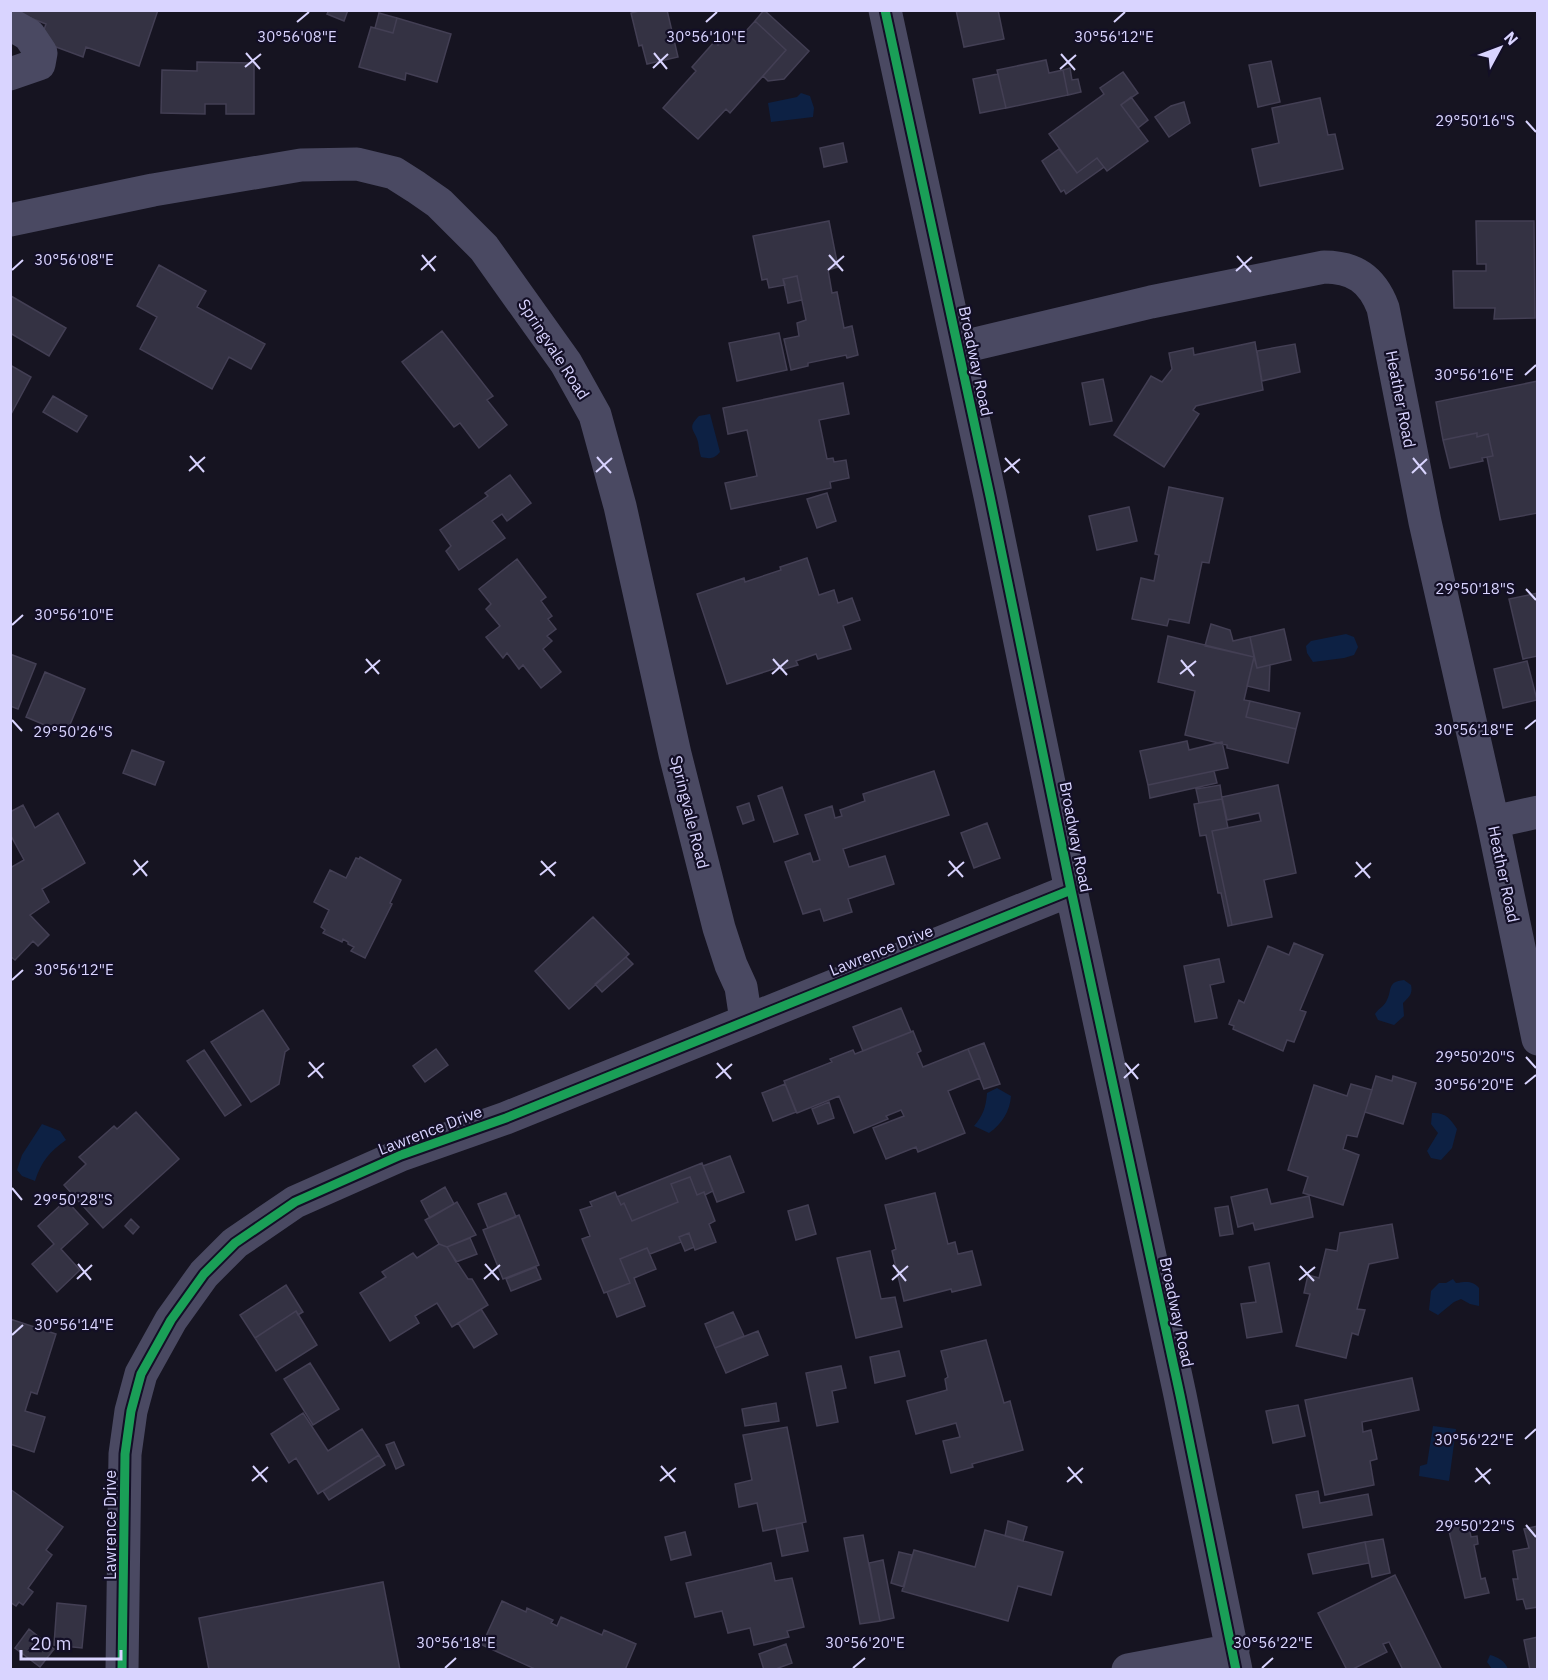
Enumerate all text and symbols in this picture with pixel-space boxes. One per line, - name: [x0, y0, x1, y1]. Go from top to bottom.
- north arrow: [1470, 18, 1530, 78]
- text: 30°56'08"E: [257, 27, 337, 46]
- text: 30°56'10"E: [666, 27, 746, 46]
- text: 30°56'12"E: [1074, 27, 1154, 46]
- text: N: [1500, 27, 1523, 49]
- text: 29°50'16"S: [1435, 111, 1515, 130]
- text: 30°56'08"E: [34, 250, 114, 269]
- street label: Springvale Road: [514, 295, 594, 403]
- street label: Broadway Road: [955, 304, 997, 418]
- street label: Heather Road: [1382, 349, 1420, 449]
- text: 30°56'16"E: [1434, 365, 1514, 384]
- text: 29°50'18"S: [1435, 579, 1515, 598]
- text: 30°56'10"E: [34, 605, 114, 624]
- text: 30°56'18"E: [1434, 720, 1514, 739]
- text: 29°50'26"S: [33, 722, 113, 741]
- street label: Springvale Road: [666, 753, 714, 871]
- street label: Broadway Road: [1055, 780, 1097, 894]
- street label: Heather Road: [1484, 824, 1524, 924]
- street label: Lawrence Drive: [826, 920, 936, 980]
- text: 30°56'12"E: [34, 960, 114, 979]
- text: 29°50'20"S: [1435, 1047, 1515, 1066]
- text: 30°56'20"E: [1434, 1075, 1514, 1094]
- street label: Lawrence Drive: [375, 1101, 485, 1159]
- text: 29°50'28"S: [33, 1190, 113, 1209]
- street label: Broadway Road: [1156, 1255, 1198, 1369]
- text: 30°56'14"E: [34, 1315, 114, 1334]
- text: 30°56'22"E: [1434, 1430, 1514, 1449]
- street label: Lawrence Drive: [100, 1470, 120, 1580]
- text: 29°50'22"S: [1435, 1516, 1515, 1535]
- scale bar: [21, 1623, 122, 1661]
- text: 20 m: [30, 1632, 72, 1655]
- text: 30°56'18"E: [416, 1633, 496, 1652]
- text: 30°56'20"E: [825, 1633, 905, 1652]
- text: 30°56'22"E: [1233, 1633, 1313, 1652]

